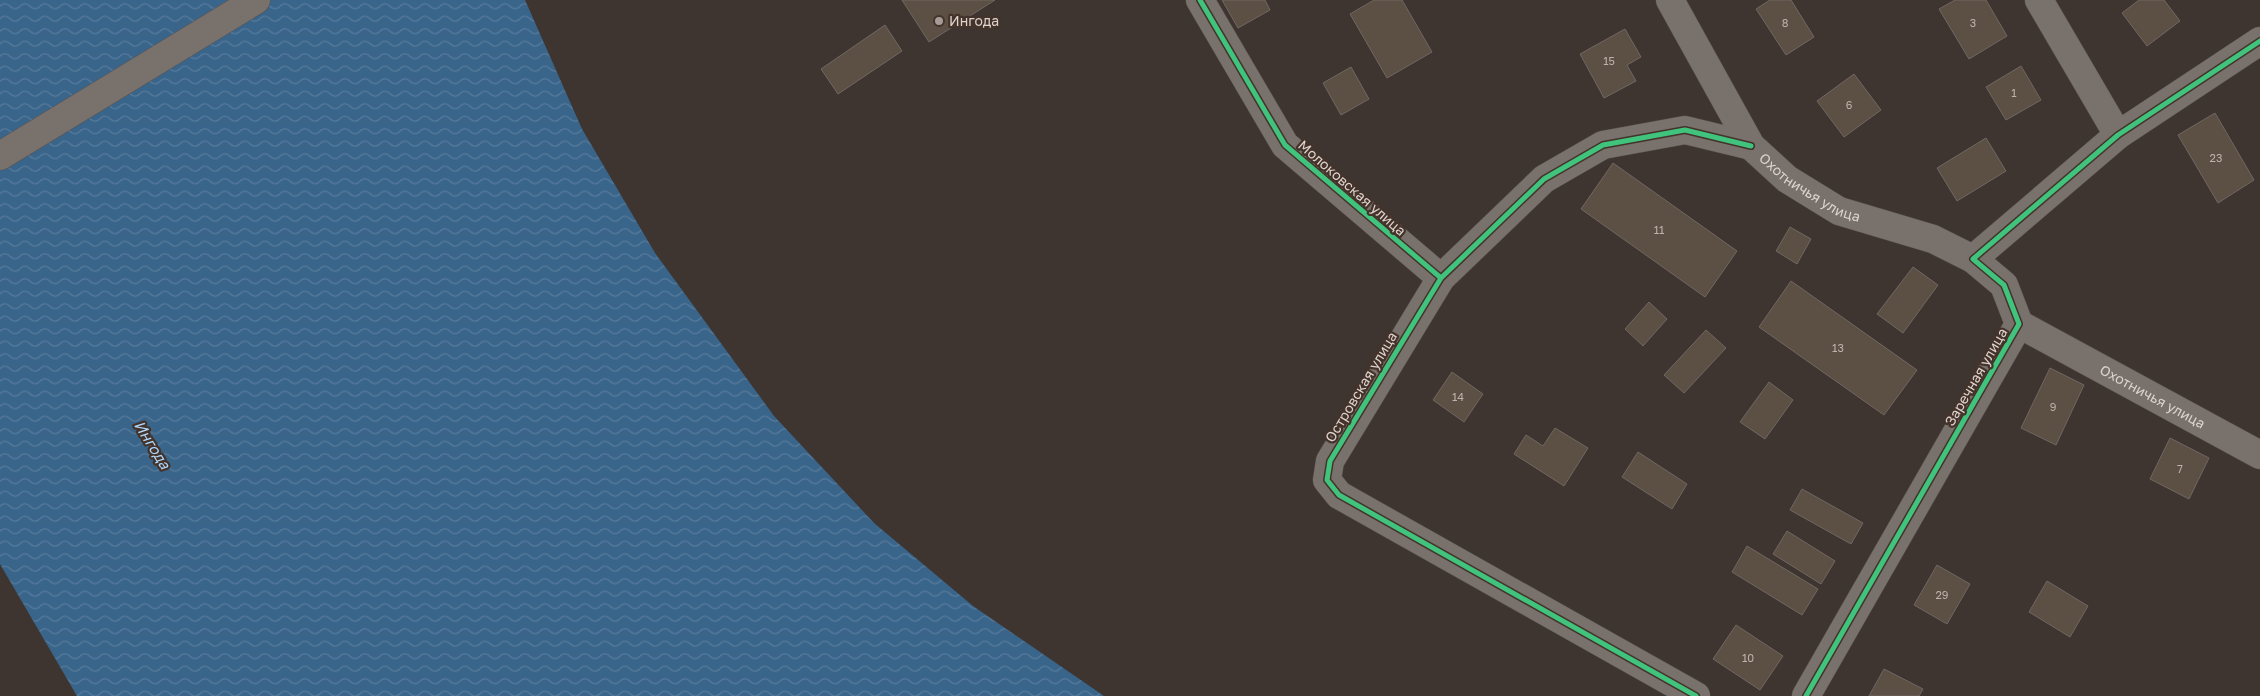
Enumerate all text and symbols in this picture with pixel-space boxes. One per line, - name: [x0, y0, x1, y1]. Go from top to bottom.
- place label: Ингода: [949, 12, 999, 29]
- marker: Ингода: [933, 15, 945, 27]
- house number: 8: [1782, 16, 1789, 29]
- house number: 3: [1970, 16, 1976, 29]
- house number: 15: [1603, 54, 1615, 67]
- house number: 1: [2011, 86, 2017, 99]
- house number: 6: [1846, 98, 1853, 111]
- street label: Молоковская улица: [1295, 136, 1410, 239]
- street label: Охотничья улица: [1756, 149, 1863, 225]
- house number: 23: [2210, 151, 2222, 164]
- house number: 11: [1654, 223, 1664, 236]
- street label: Заречная улица: [1941, 325, 2011, 429]
- street label: Островская улица: [1321, 328, 1400, 445]
- house number: 13: [1832, 341, 1844, 354]
- street label: Охотничья улица: [2097, 361, 2208, 432]
- house number: 14: [1452, 390, 1464, 403]
- house number: 9: [2050, 400, 2056, 413]
- water label: Ингода: [131, 417, 175, 473]
- house number: 7: [2177, 462, 2183, 475]
- house number: 29: [1935, 588, 1949, 601]
- house number: 10: [1742, 651, 1754, 664]

